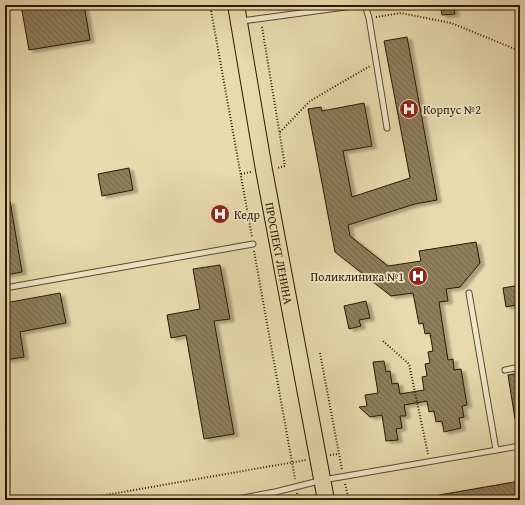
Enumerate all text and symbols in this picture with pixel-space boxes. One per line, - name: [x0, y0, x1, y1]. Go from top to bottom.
- hospital icon: Корпус №2: [398, 98, 420, 120]
- place label: Корпус №2: [423, 101, 481, 118]
- street label: ПРОСПЕКТ ЛЕНИНА: [262, 201, 298, 306]
- hospital icon: Кедр: [209, 203, 231, 225]
- place label: Кедр: [234, 206, 261, 223]
- hospital icon: Поликлиника №1: [407, 265, 429, 287]
- place label: Поликлиника №1: [311, 268, 404, 285]

